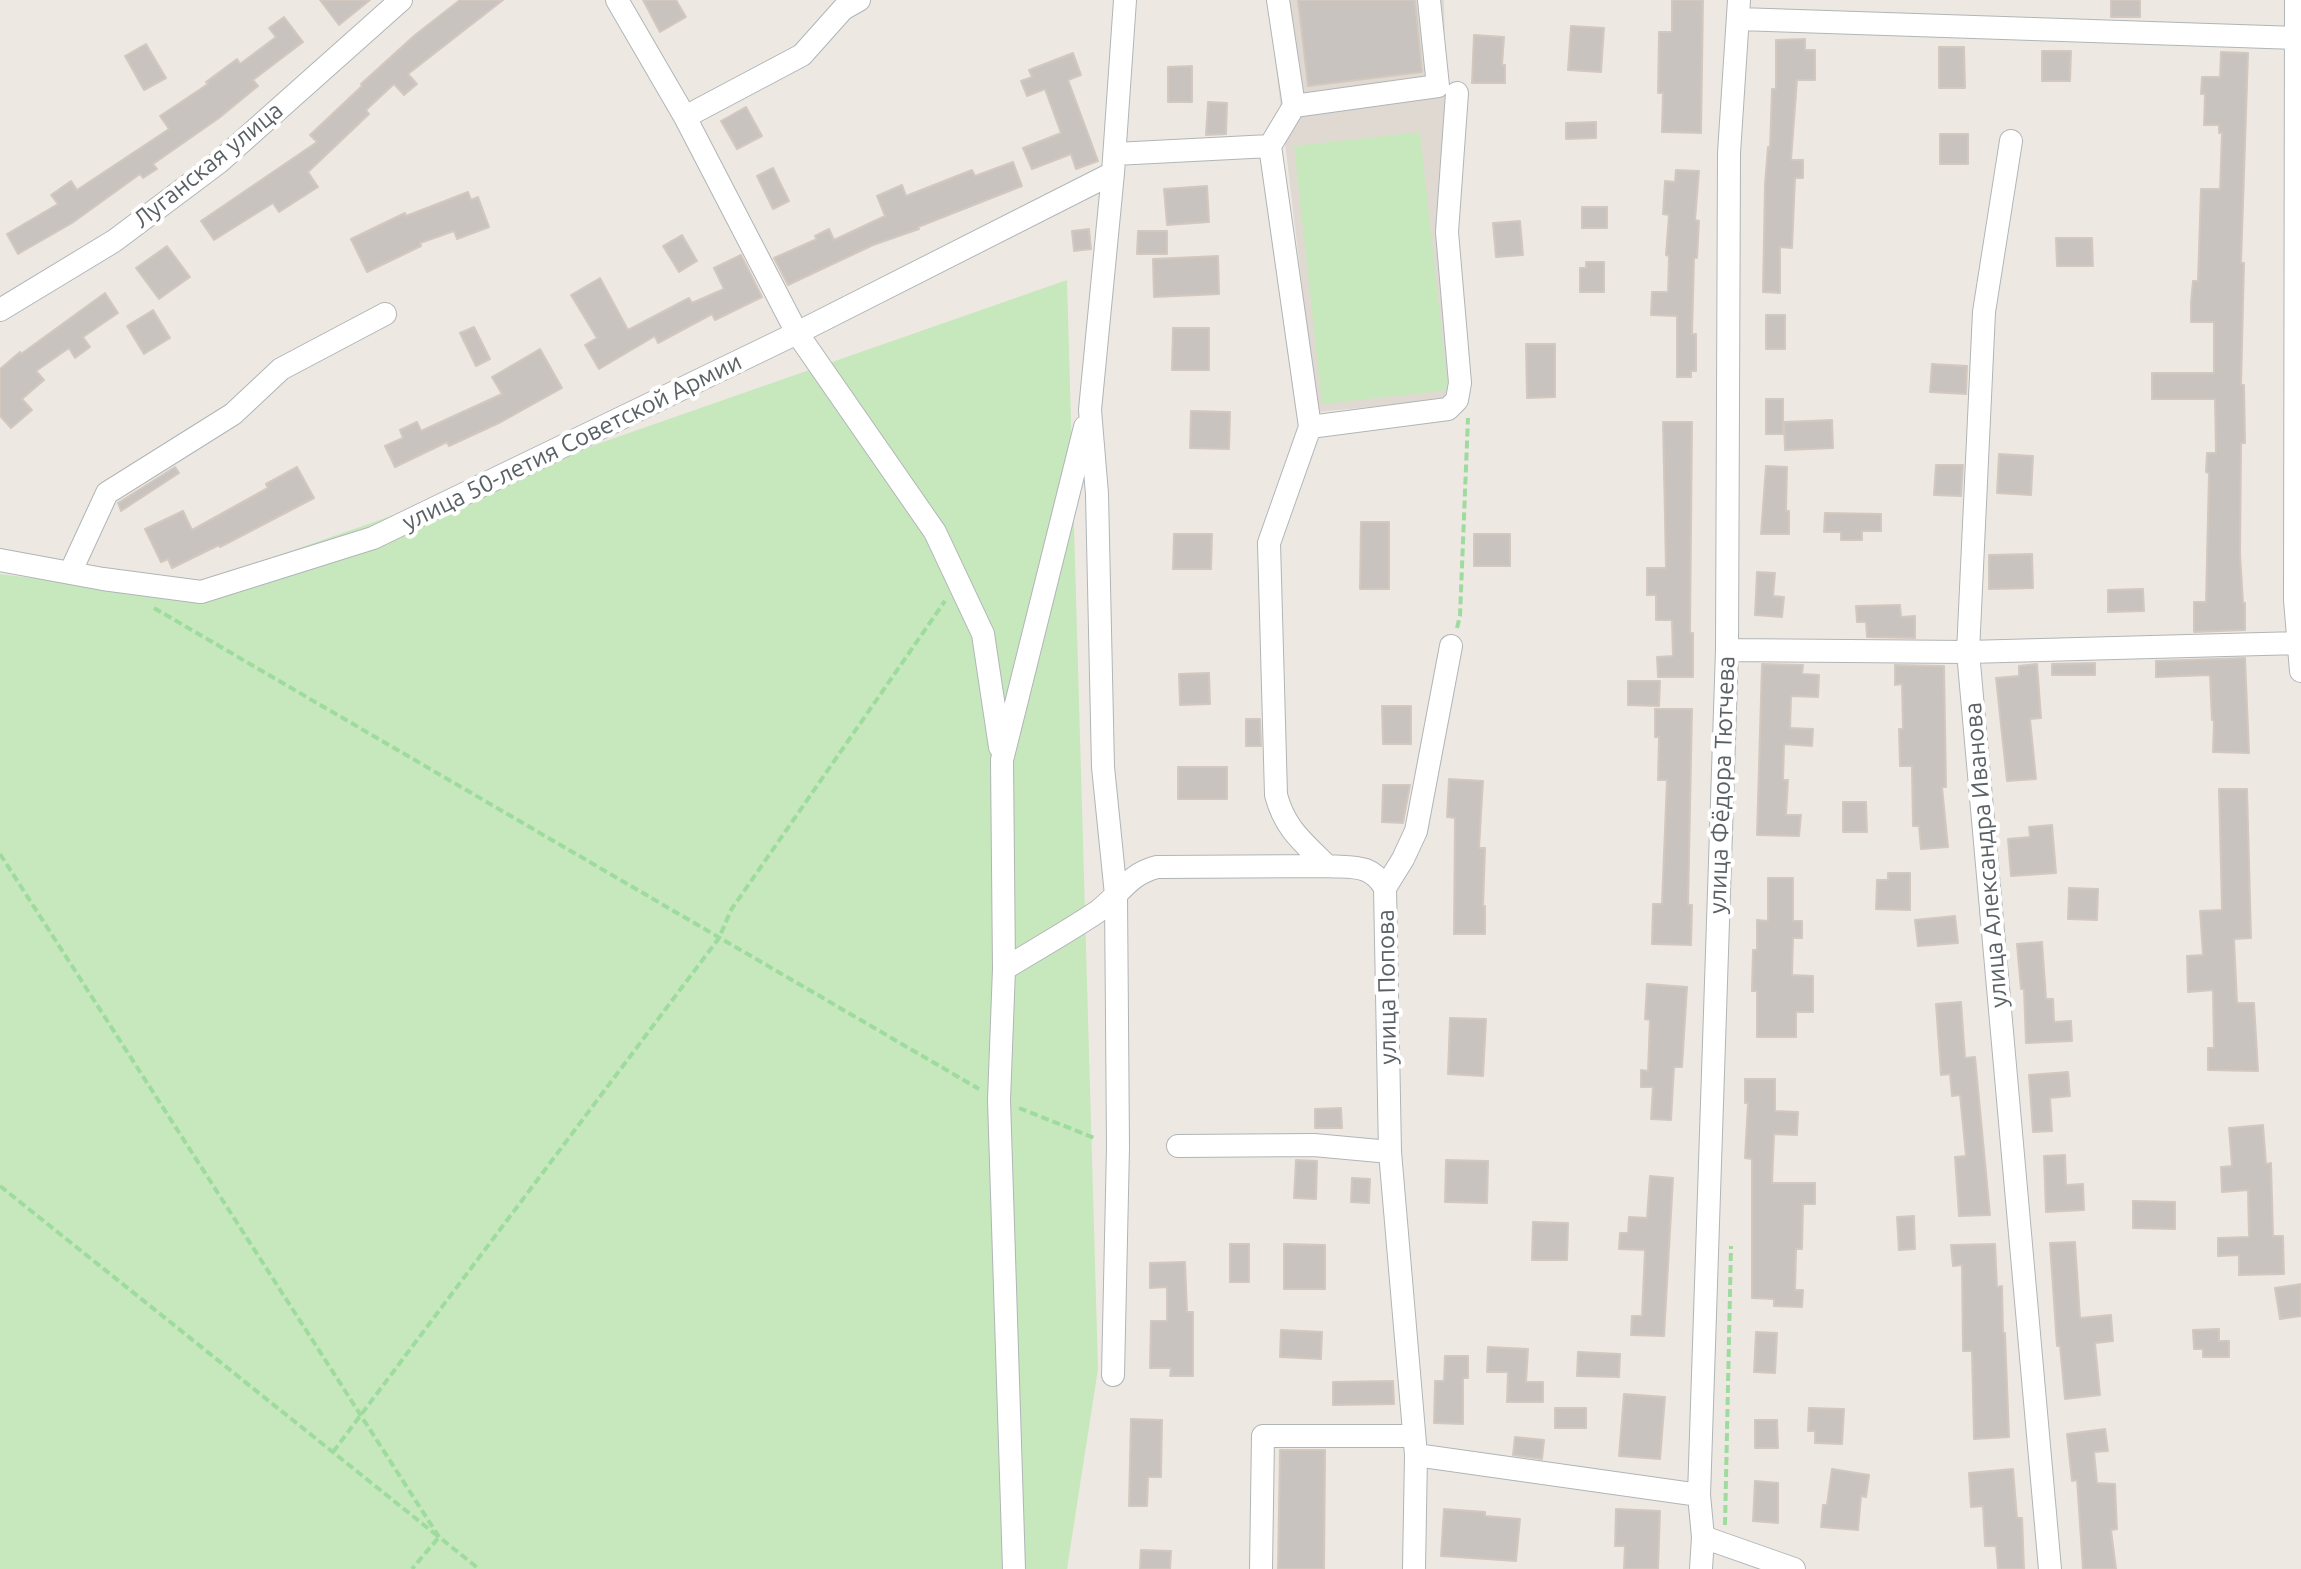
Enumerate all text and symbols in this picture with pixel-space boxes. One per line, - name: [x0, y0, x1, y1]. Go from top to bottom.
- street label: Луганская улица: [127, 96, 289, 234]
- street label: улица 50-летия Советской Армии: [398, 347, 746, 537]
- street label: улица Фёдора Тютчева: [1703, 655, 1741, 915]
- street label: улица Александра Иванова: [1958, 701, 2014, 1009]
- street label: улица Попова: [1371, 909, 1403, 1065]

